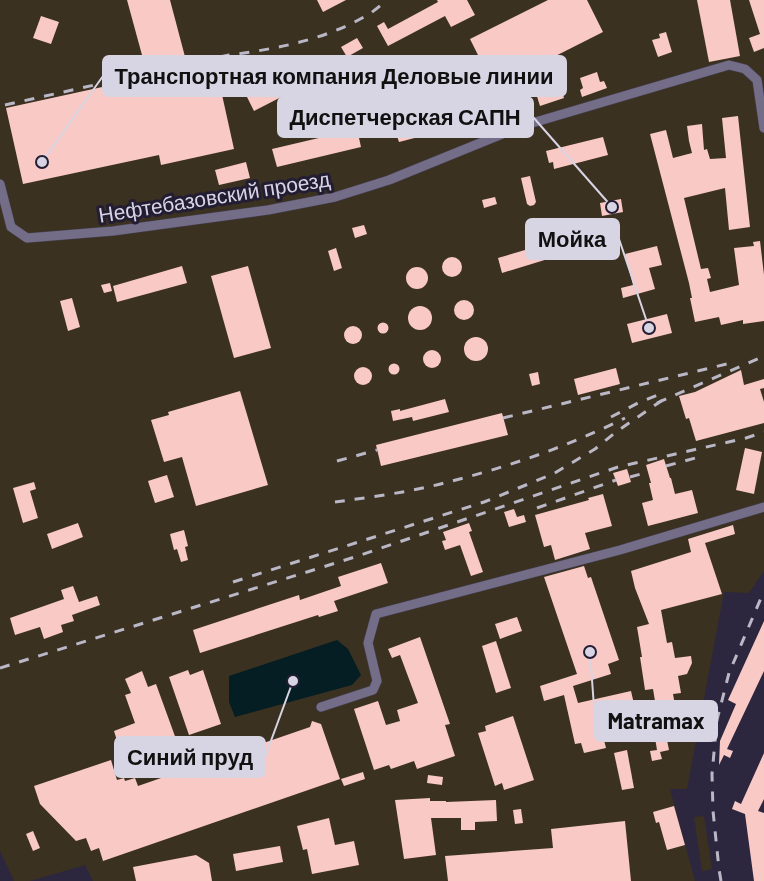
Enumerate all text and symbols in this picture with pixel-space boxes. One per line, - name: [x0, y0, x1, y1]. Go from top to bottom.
- callout: Транспортная компания Деловые линии: [103, 56, 566, 96]
- text: Транспортная компания Деловые линии: [114, 62, 554, 89]
- callout: Диспетчерская САПН: [278, 97, 533, 137]
- text: Диспетчерская САПН: [289, 103, 521, 130]
- street label: Нефтебазовский проезд: [96, 165, 332, 227]
- callout: Мойка: [526, 219, 619, 259]
- text: Мойка: [538, 225, 607, 251]
- callout: Matramax: [595, 701, 717, 741]
- text: Matramax: [607, 707, 705, 733]
- callout: Синий пруд: [115, 737, 265, 777]
- text: Синий пруд: [127, 743, 253, 770]

